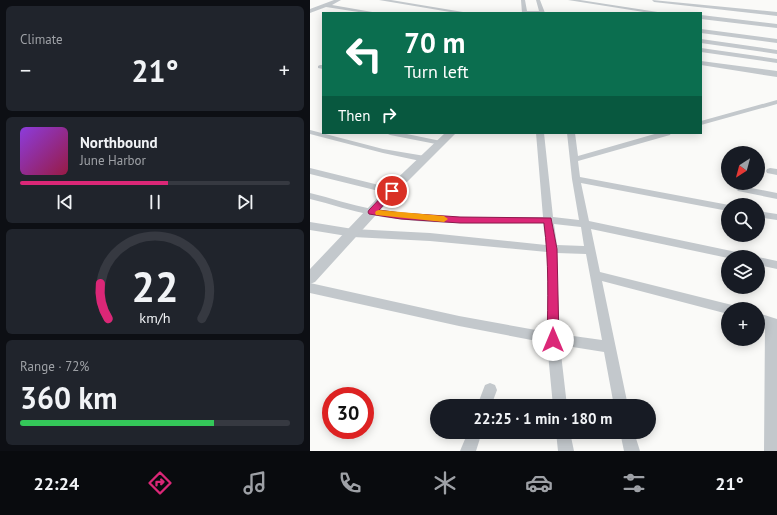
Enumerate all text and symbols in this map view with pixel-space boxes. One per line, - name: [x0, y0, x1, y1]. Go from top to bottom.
- text: 70 m: [404, 24, 465, 61]
- icon: left: [338, 28, 390, 80]
- text: Climate: [20, 31, 63, 48]
- text: 21°: [131, 51, 179, 90]
- text: −: [20, 56, 31, 84]
- text: +: [279, 56, 290, 84]
- text: Turn left: [404, 60, 469, 83]
- icon: right: [378, 104, 400, 126]
- text: Then: [338, 106, 370, 125]
- text: Northbound: [80, 133, 157, 152]
- north arrow: [721, 146, 765, 190]
- map controls: [721, 146, 765, 346]
- text: June Harbor: [80, 152, 146, 169]
- pin: [375, 174, 409, 208]
- icon: arrive: [381, 180, 403, 202]
- icon: previous: [54, 191, 76, 213]
- icon: pause: [144, 191, 166, 213]
- icon: next: [234, 191, 256, 213]
- button: search: [721, 198, 765, 242]
- button: layers: [721, 250, 765, 294]
- text: 22: [131, 260, 179, 313]
- button: +: [721, 302, 765, 346]
- text: km/h: [139, 308, 171, 327]
- position arrow: [532, 319, 574, 361]
- text: Range · 72%: [20, 358, 89, 375]
- text: 360 km: [20, 378, 118, 417]
- speed limit sign: 30: [322, 387, 374, 439]
- text: 22:25 · 1 min · 180 m: [474, 409, 612, 428]
- icon: directions: [146, 469, 174, 497]
- icon: music: [241, 469, 269, 497]
- icon: phone: [336, 469, 364, 497]
- icon: climate: [431, 469, 459, 497]
- icon: car: [525, 469, 553, 497]
- icon: filters: [620, 469, 648, 497]
- text: 22:24: [33, 472, 79, 495]
- text: 21°: [715, 472, 744, 495]

